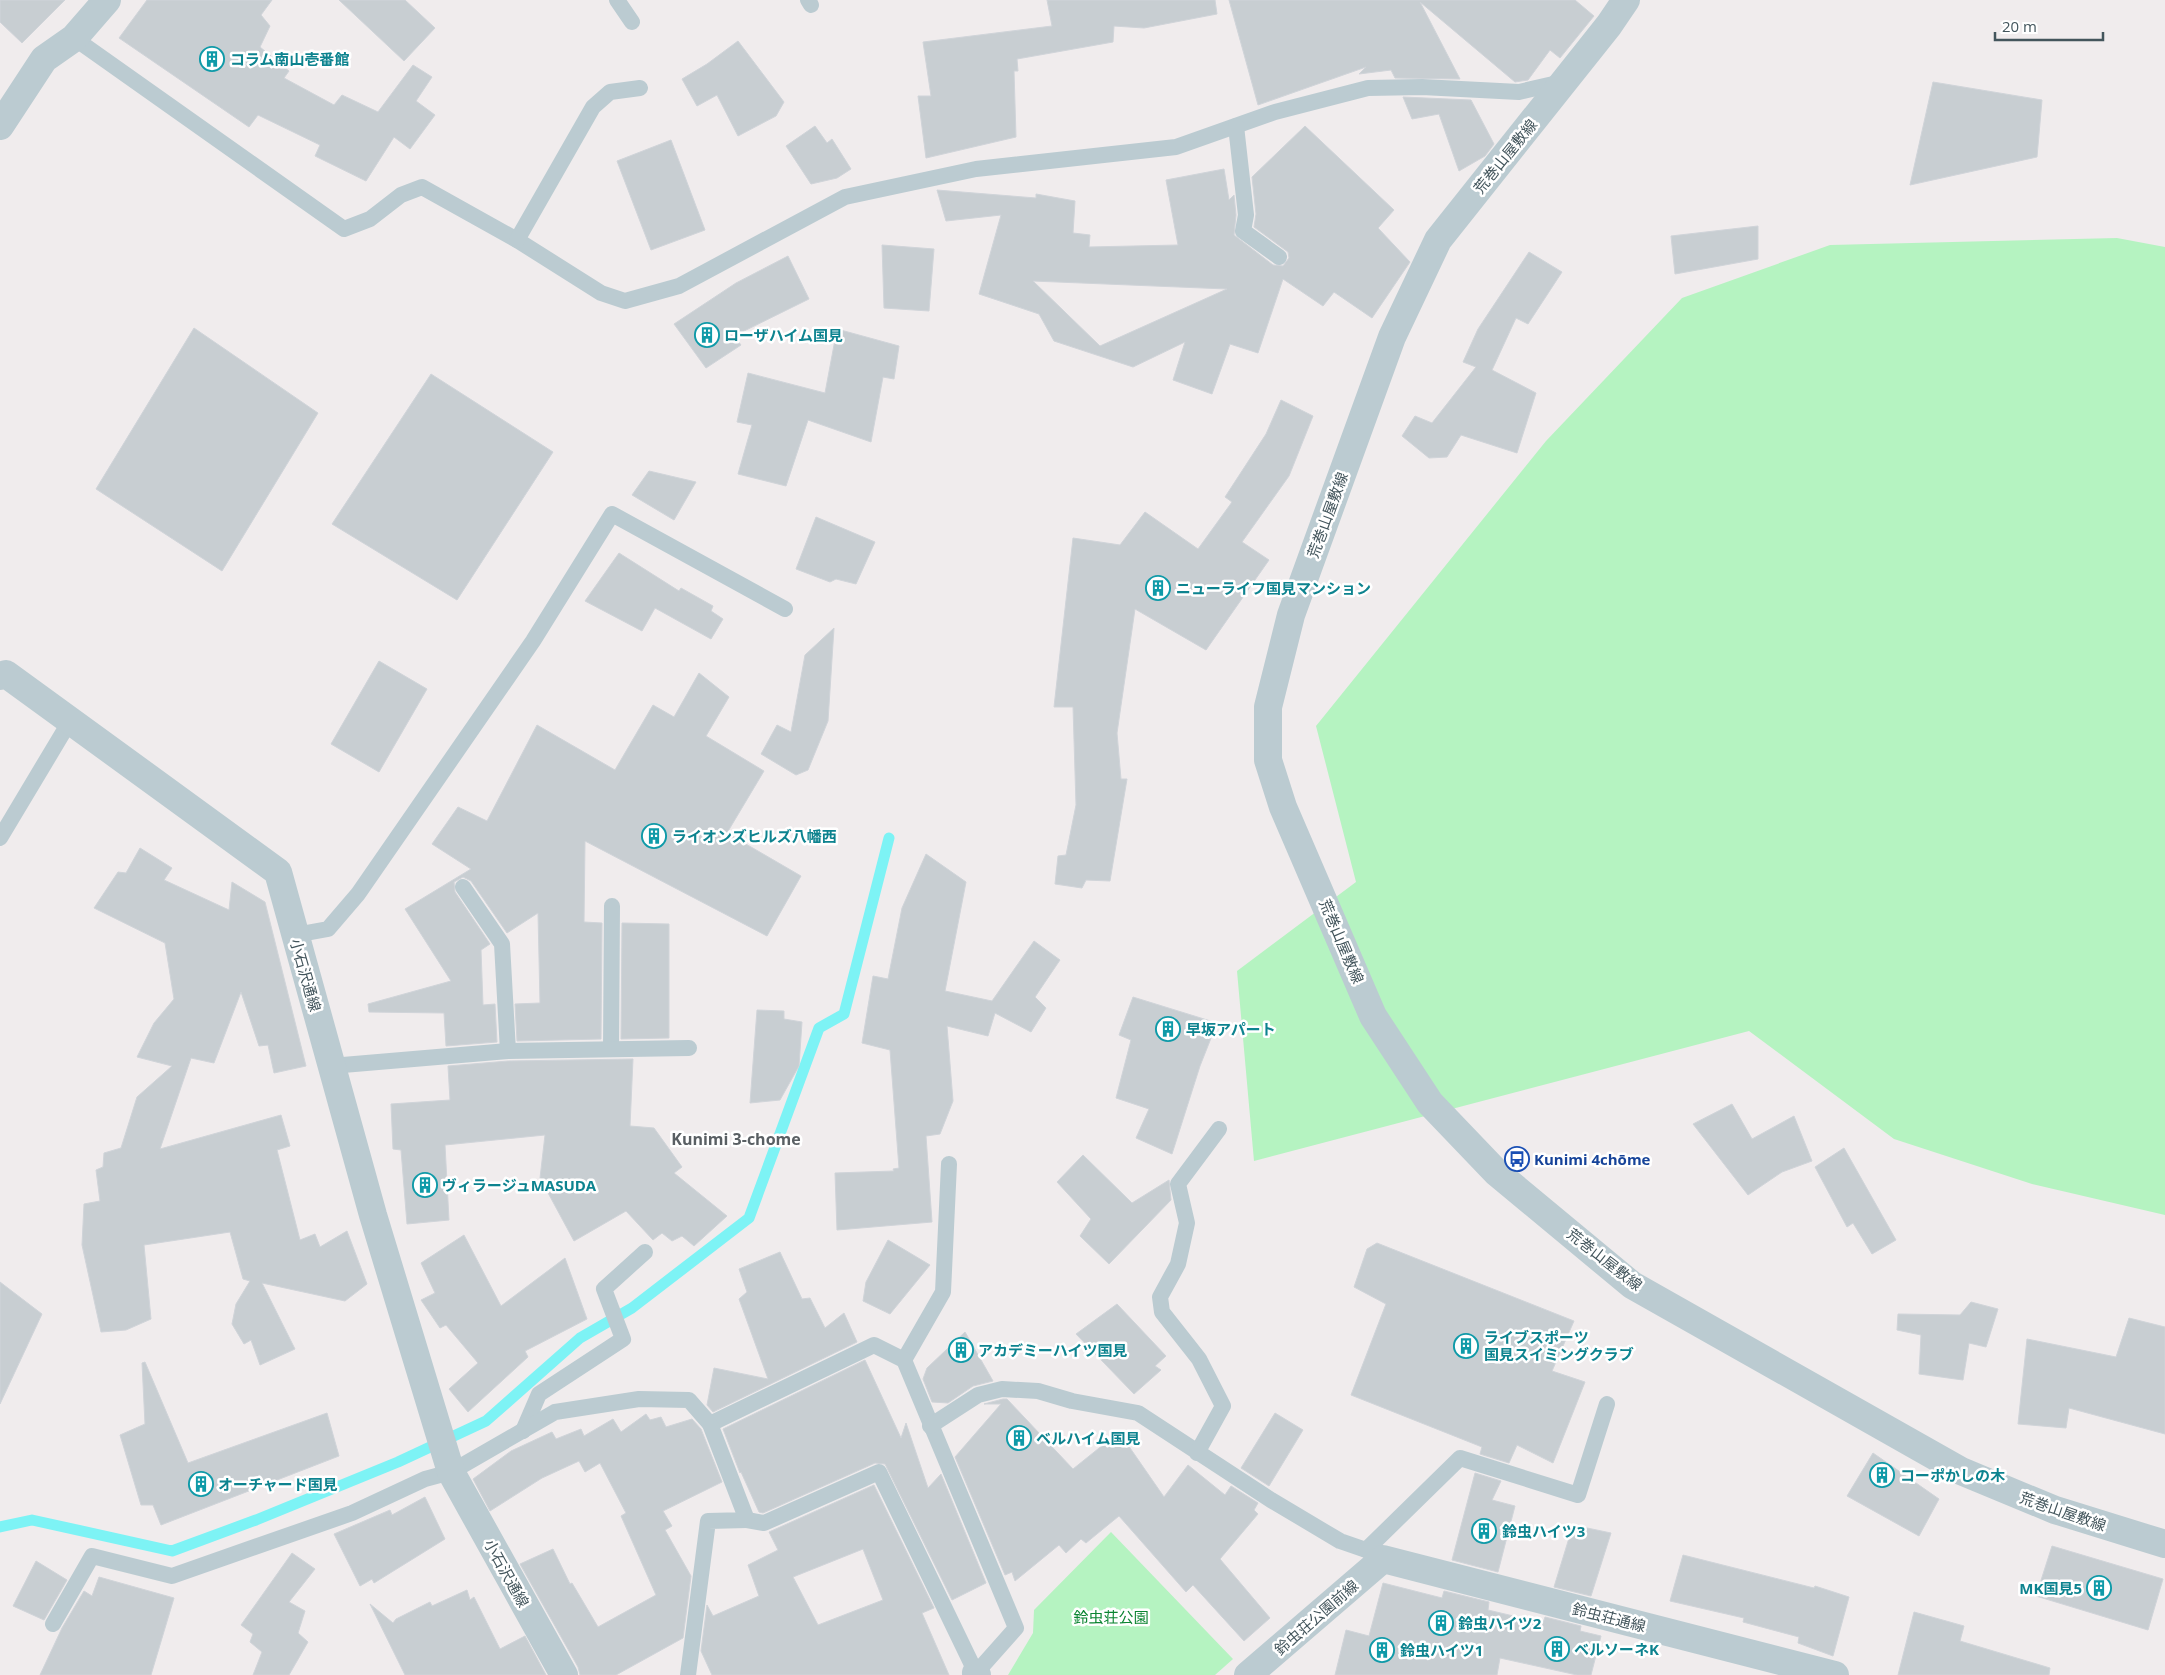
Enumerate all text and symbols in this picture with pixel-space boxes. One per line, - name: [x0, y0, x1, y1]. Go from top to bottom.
- scale bar: [1995, 10, 2102, 42]
- text: 20 m: [2002, 16, 2037, 36]
- building icon: コラム南山壱番館: [199, 46, 225, 72]
- place label: コラム南山壱番館: [230, 49, 350, 69]
- street label: 荒巻山屋敷線: [1469, 115, 1541, 197]
- building icon: ローザハイム国見: [694, 322, 720, 348]
- place label: ローザハイム国見: [724, 325, 843, 345]
- street label: 荒巻山屋敷線: [1302, 469, 1352, 561]
- building icon: ニューライフ国見マンション: [1145, 575, 1171, 601]
- place label: ニューライフ国見マンション: [1176, 578, 1371, 598]
- building icon: ライオンズヒルズ八幡西: [641, 823, 667, 849]
- place label: ライオンズヒルズ八幡西: [672, 826, 837, 846]
- street label: 荒巻山屋敷線: [1315, 896, 1369, 986]
- street label: 小石沢通線: [286, 936, 326, 1014]
- building icon: 早坂アパート: [1155, 1016, 1181, 1042]
- place label: 早坂アパート: [1186, 1019, 1276, 1039]
- district label: Kunimi 3-chome: [671, 1128, 801, 1150]
- bus stop icon: Kunimi 4chōme: [1504, 1146, 1530, 1172]
- place label: Kunimi 4chōme: [1534, 1149, 1651, 1169]
- building icon: ヴィラージュMASUDA: [412, 1172, 438, 1198]
- place label: ヴィラージュMASUDA: [442, 1175, 597, 1195]
- street label: 荒巻山屋敷線: [1563, 1223, 1647, 1295]
- place label: ライブスポーツ 国見スイミングクラブ: [1484, 1327, 1634, 1364]
- building icon: ライブスポーツ 国見スイミングクラブ: [1453, 1333, 1479, 1359]
- building icon: アカデミーハイツ国見: [948, 1337, 974, 1363]
- place label: アカデミーハイツ国見: [978, 1340, 1127, 1360]
- building icon: ベルハイム国見: [1006, 1425, 1032, 1451]
- place label: ベルハイム国見: [1036, 1428, 1140, 1448]
- building icon: コーポかしの木: [1869, 1462, 1895, 1488]
- place label: コーポかしの木: [1900, 1465, 2005, 1485]
- building icon: オーチャード国見: [188, 1471, 214, 1497]
- place label: オーチャード国見: [218, 1474, 338, 1494]
- street label: 荒巻山屋敷線: [2017, 1487, 2109, 1535]
- building icon: 鈴虫ハイツ3: [1471, 1518, 1497, 1544]
- place label: 鈴虫ハイツ3: [1502, 1521, 1585, 1541]
- street label: 小石沢通線: [480, 1535, 534, 1611]
- street label: 鈴虫荘公園前線: [1270, 1575, 1362, 1659]
- building icon: MK国見5: [2086, 1575, 2112, 1601]
- place label: MK国見5: [2019, 1578, 2082, 1598]
- street label: 鈴虫荘通線: [1570, 1598, 1648, 1636]
- park label: 鈴虫荘公園: [1073, 1607, 1149, 1627]
- building icon: 鈴虫ハイツ2: [1428, 1610, 1454, 1636]
- place label: 鈴虫ハイツ2: [1458, 1613, 1542, 1633]
- building icon: ベルソーネK: [1544, 1636, 1570, 1662]
- building icon: 鈴虫ハイツ1: [1369, 1637, 1395, 1663]
- place label: ベルソーネK: [1574, 1639, 1659, 1659]
- place label: 鈴虫ハイツ1: [1400, 1640, 1483, 1660]

